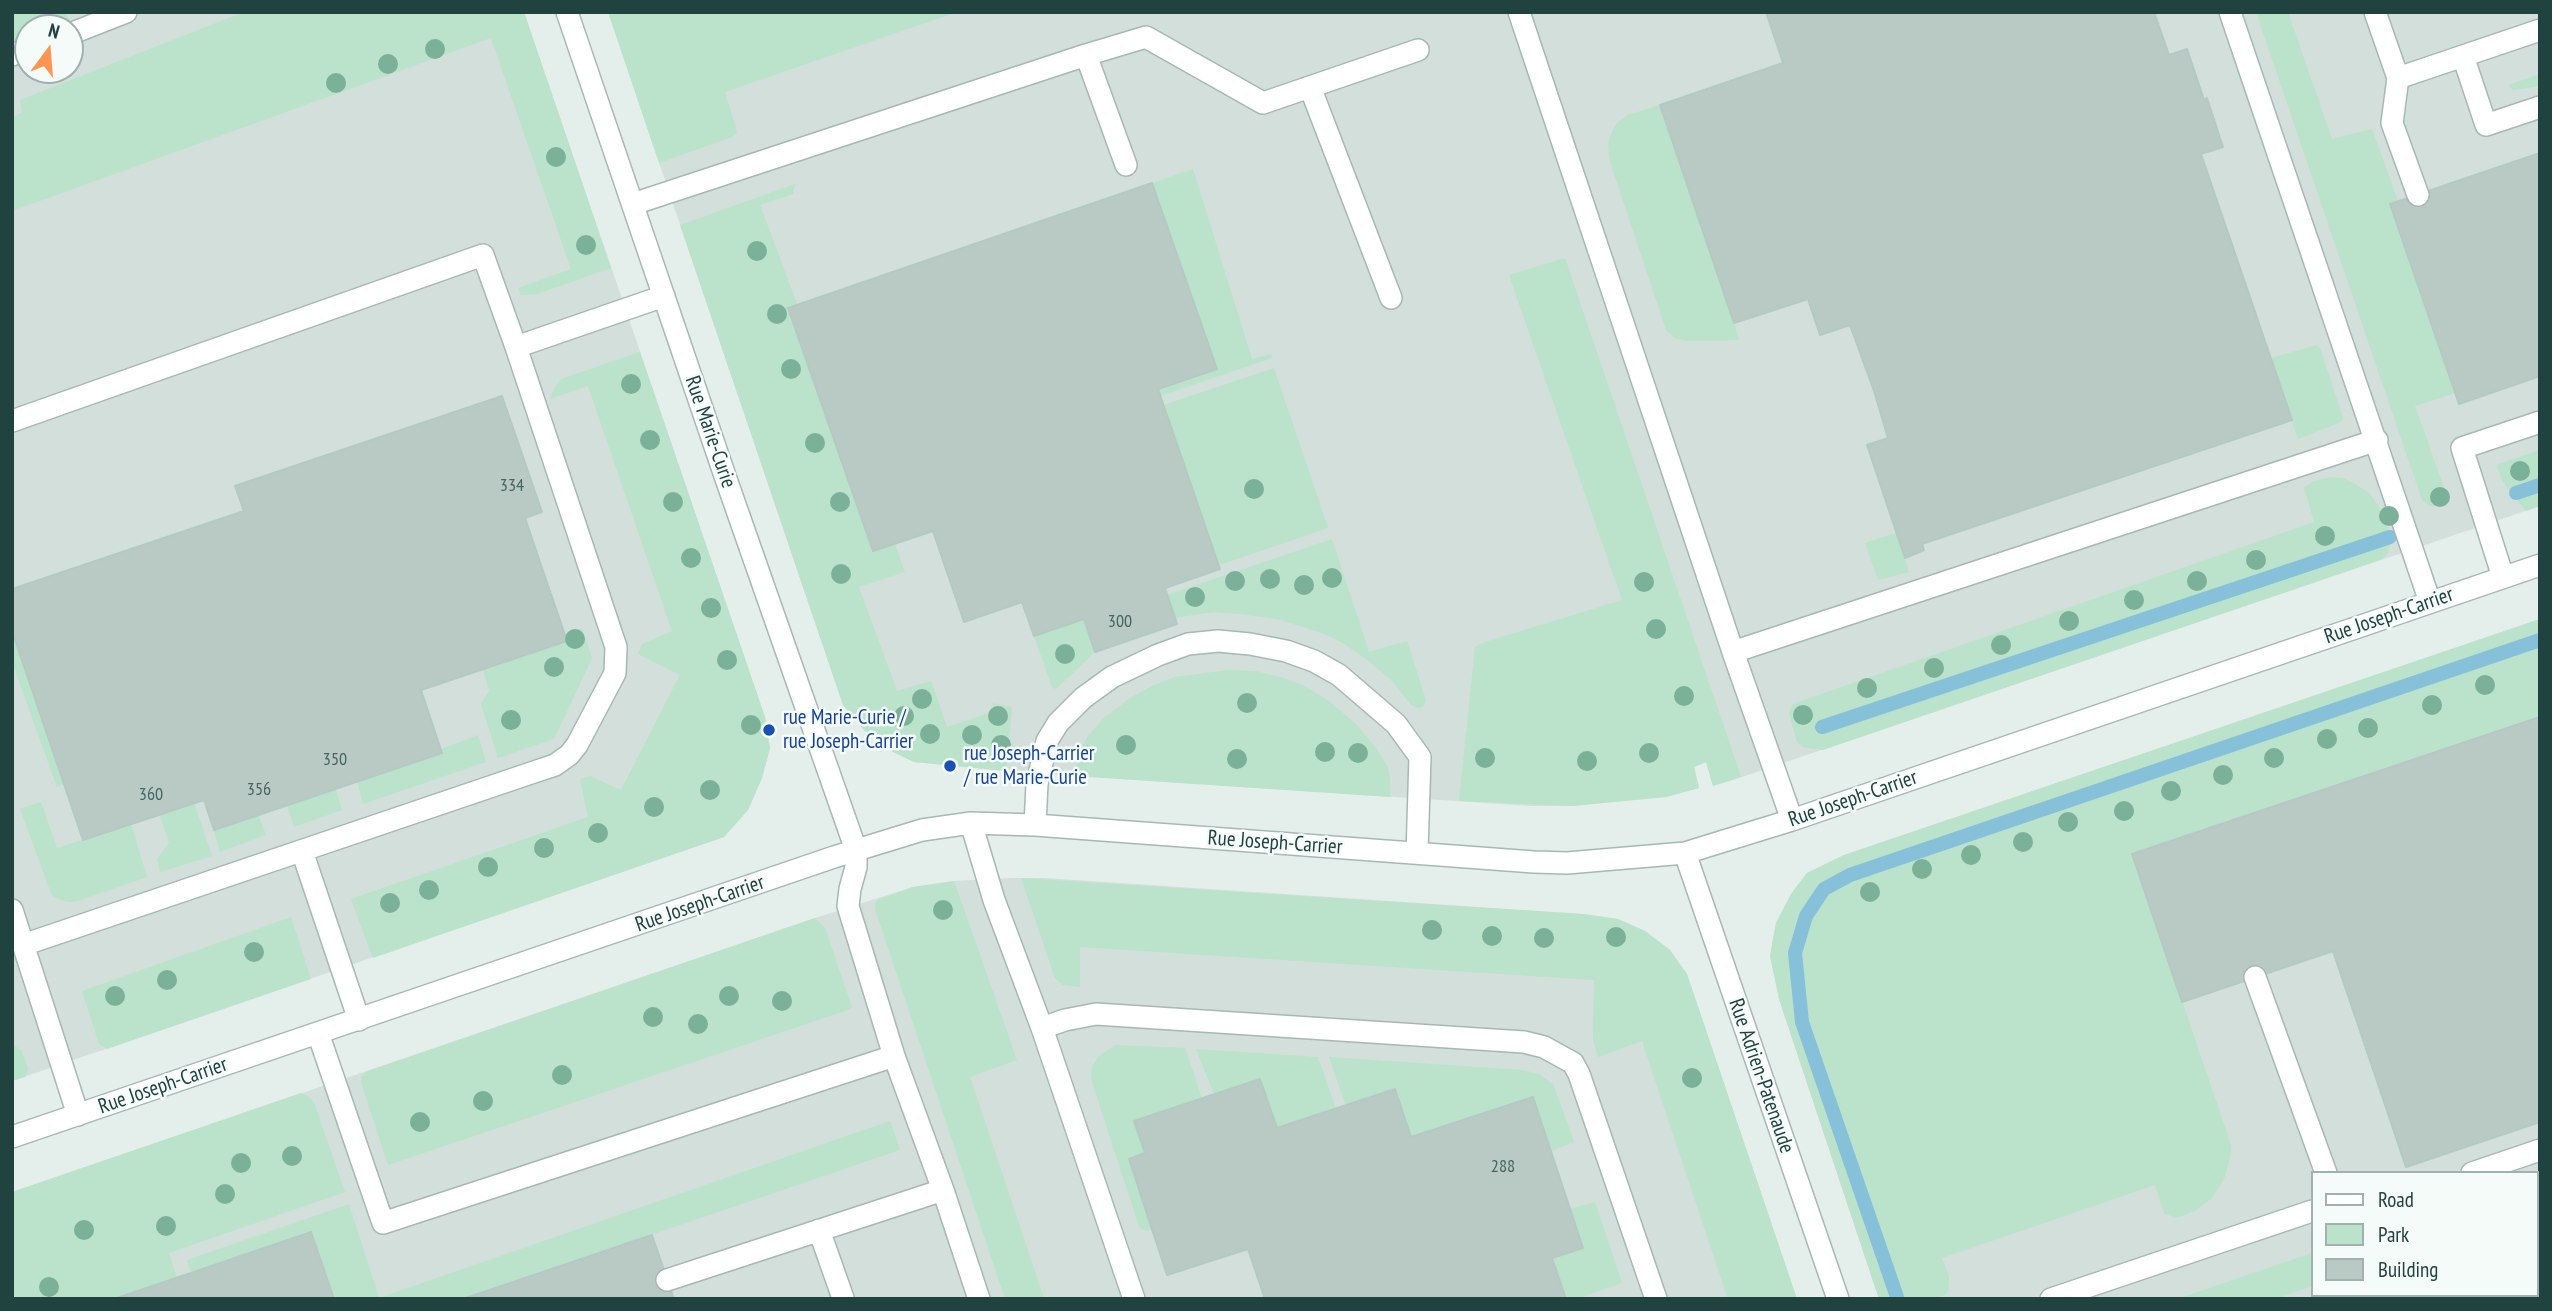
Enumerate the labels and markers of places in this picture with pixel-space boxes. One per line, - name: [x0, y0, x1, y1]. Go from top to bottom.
- place label: rue Marie-Curie / rue Joseph-Carrier: [783, 705, 914, 755]
- marker: rue Marie-Curie / rue Joseph-Carrier: [761, 722, 777, 738]
- place label: rue Joseph-Carrier / rue Marie-Curie: [964, 741, 1095, 791]
- marker: rue Joseph-Carrier / rue Marie-Curie: [942, 758, 958, 774]

